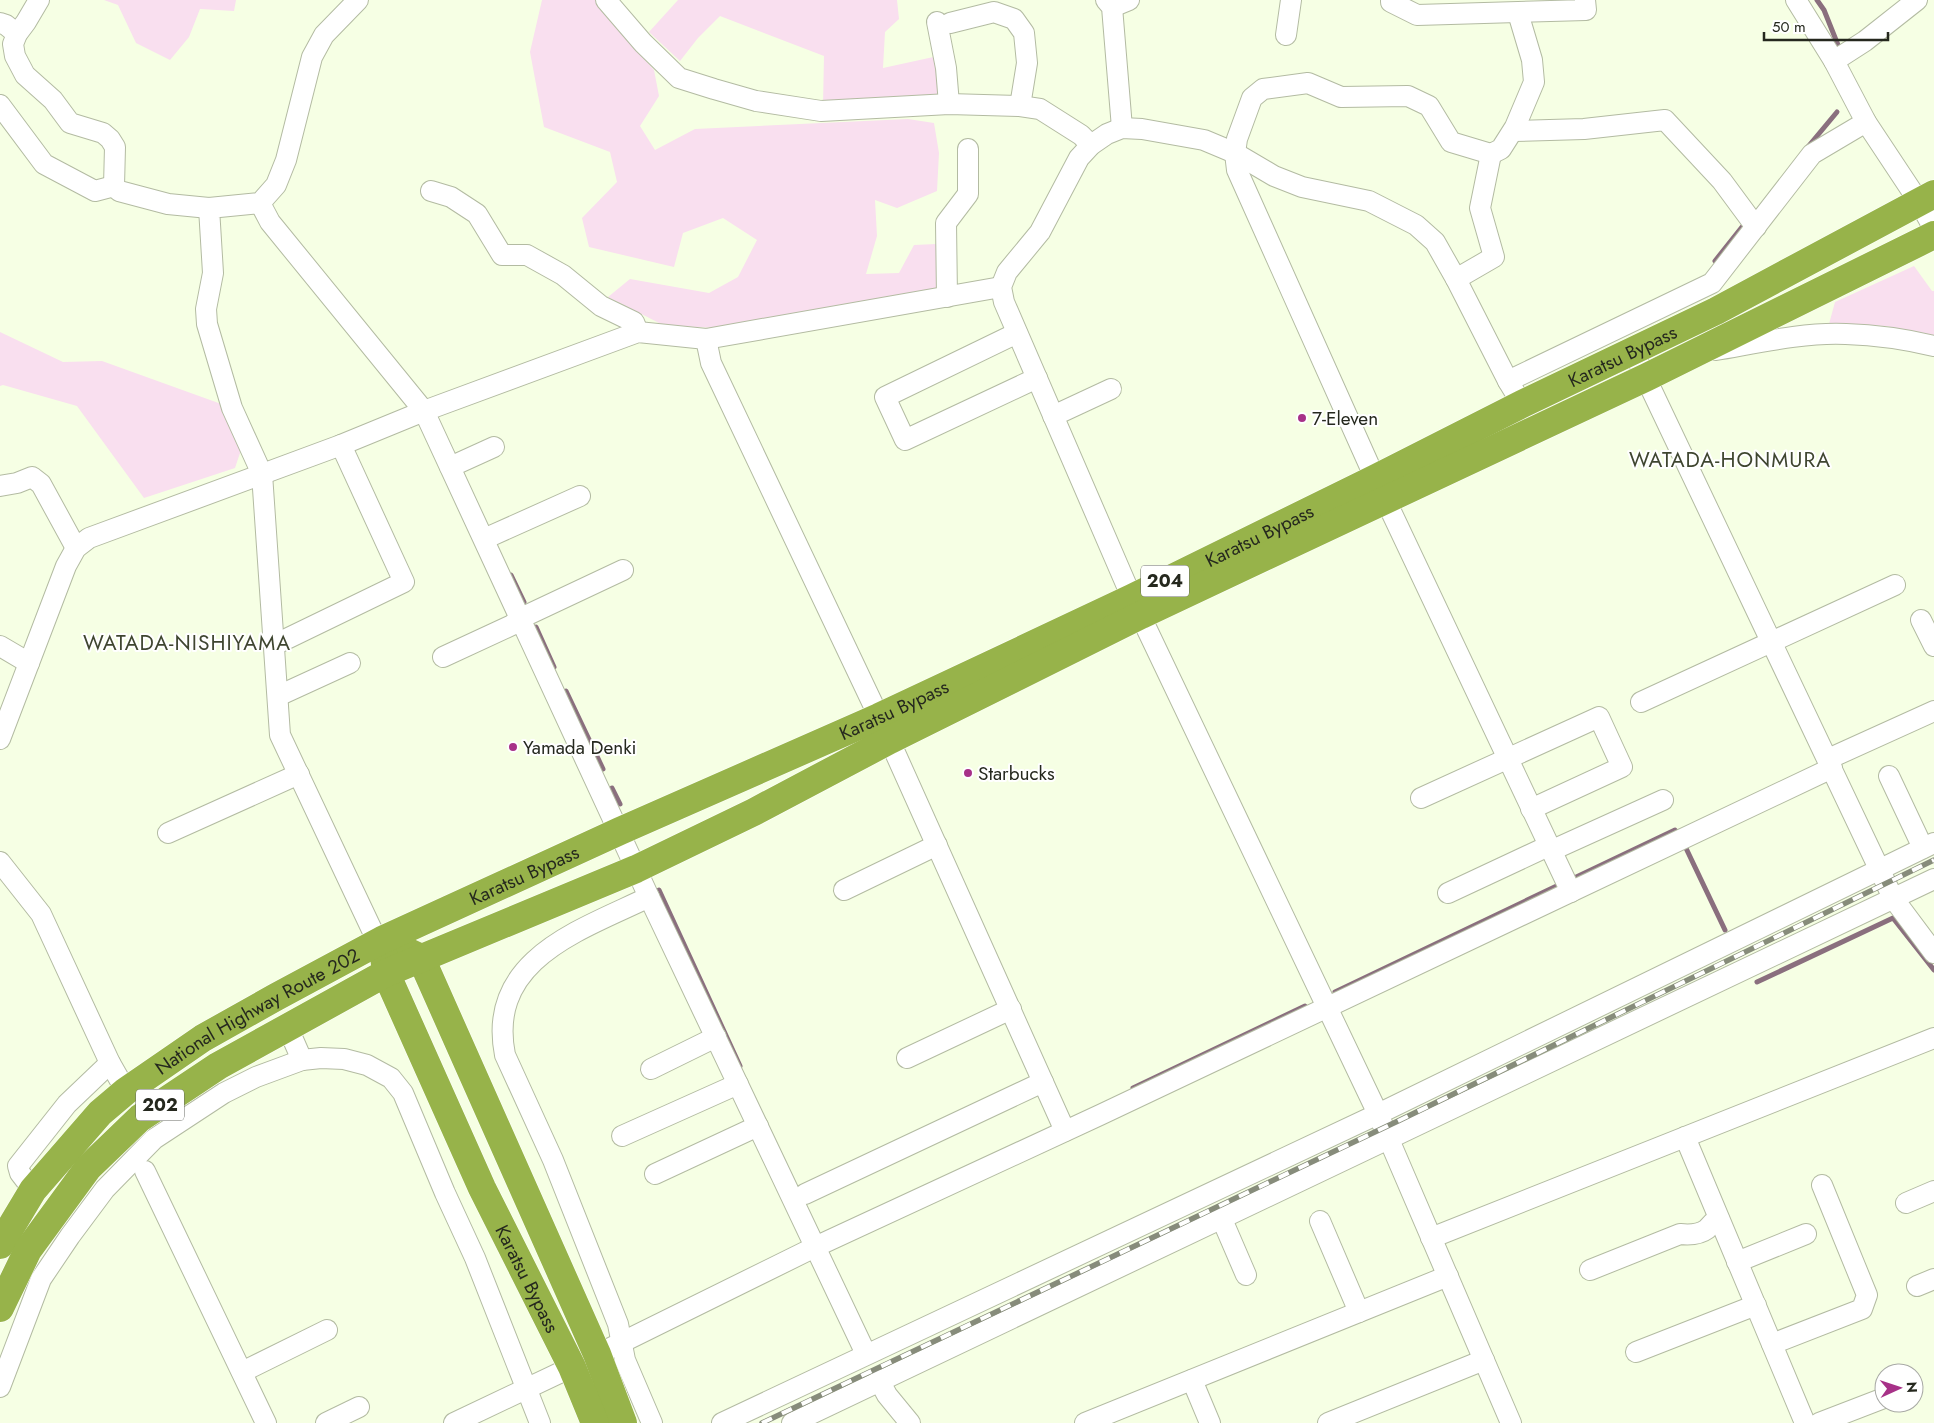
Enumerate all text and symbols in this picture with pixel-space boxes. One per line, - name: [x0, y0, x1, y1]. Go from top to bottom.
- scale bar: [1764, 10, 1888, 42]
- text: 50 m: [1772, 16, 1806, 38]
- street label: Karatsu Bypass: [1563, 318, 1682, 394]
- place label: 7-Eleven: [1312, 405, 1378, 432]
- marker: 7-Eleven: [1296, 412, 1308, 424]
- district label: WATADA-HONMURA: [1629, 445, 1831, 475]
- street label: Karatsu Bypass: [1200, 497, 1318, 574]
- road number: 204: [1141, 566, 1189, 596]
- district label: WATADA-NISHIYAMA: [83, 628, 291, 658]
- street label: Karatsu Bypass: [835, 673, 953, 746]
- place label: Yamada Denki: [523, 734, 637, 761]
- marker: Yamada Denki: [507, 741, 519, 753]
- place label: Starbucks: [978, 760, 1055, 787]
- marker: Starbucks: [962, 767, 974, 779]
- street label: Karatsu Bypass: [465, 838, 583, 912]
- street label: National Highway Route 202: [149, 941, 364, 1081]
- road number: 202: [136, 1090, 184, 1120]
- street label: Karatsu Bypass: [489, 1220, 566, 1338]
- north arrow: [1874, 1363, 1924, 1413]
- text: N: [1902, 1381, 1922, 1393]

